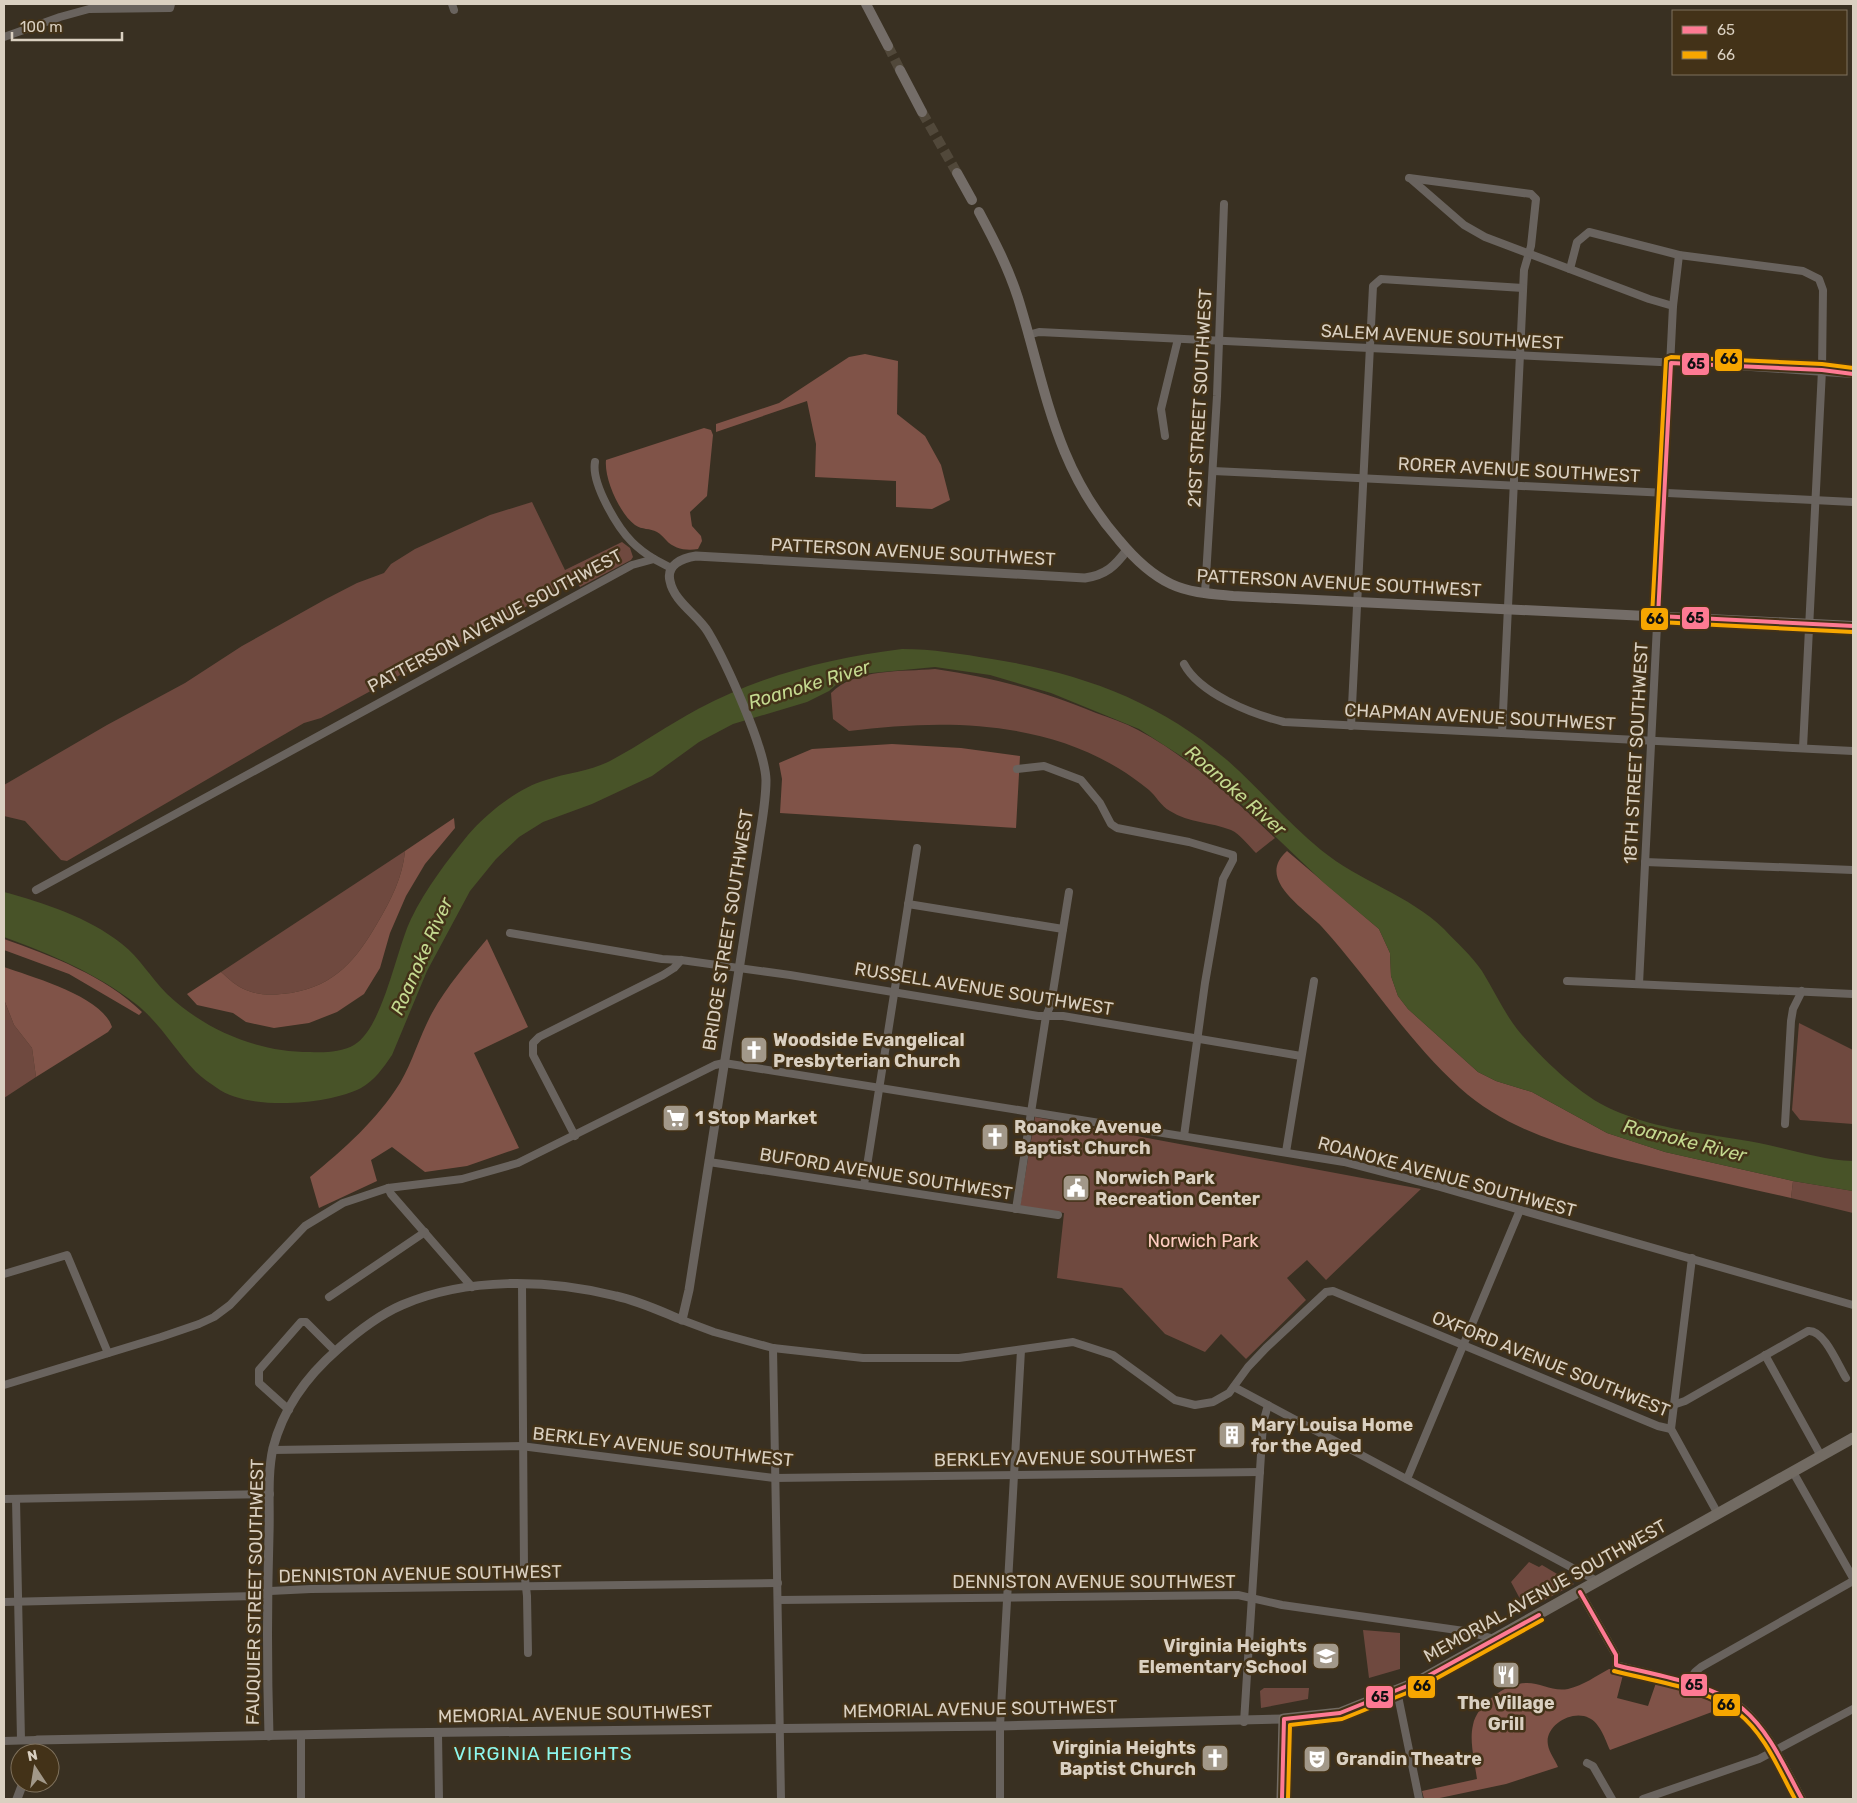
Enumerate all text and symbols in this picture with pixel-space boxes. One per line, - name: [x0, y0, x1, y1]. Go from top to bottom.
- scale bar: [12, 10, 122, 42]
- legend: [1672, 10, 1847, 75]
- text: 100 m: [20, 18, 62, 36]
- text: 65: [1717, 21, 1735, 39]
- text: 66: [1717, 46, 1735, 64]
- street label: 21ST STREET SOUTHWEST: [1183, 288, 1217, 508]
- street label: SALEM AVENUE SOUTHWEST: [1320, 320, 1564, 354]
- line badge: 66: [1714, 348, 1743, 372]
- text: 66: [1720, 351, 1738, 368]
- line badge: 65: [1681, 352, 1710, 376]
- text: 65: [1687, 356, 1705, 373]
- street label: RORER AVENUE SOUTHWEST: [1397, 453, 1641, 487]
- street label: PATTERSON AVENUE SOUTHWEST: [770, 534, 1056, 570]
- street label: PATTERSON AVENUE SOUTHWEST: [364, 544, 626, 698]
- street label: PATTERSON AVENUE SOUTHWEST: [1196, 565, 1482, 601]
- line badge: 65: [1681, 606, 1710, 630]
- line badge: 66: [1640, 607, 1669, 631]
- text: 65: [1686, 610, 1704, 627]
- text: 66: [1646, 611, 1664, 628]
- street label: 18TH STREET SOUTHWEST: [1619, 641, 1653, 865]
- water label: Roanoke River: [745, 655, 874, 714]
- street label: CHAPMAN AVENUE SOUTHWEST: [1344, 699, 1616, 735]
- water label: Roanoke River: [1180, 740, 1291, 841]
- street label: BRIDGE STREET SOUTHWEST: [698, 808, 758, 1052]
- water label: Roanoke River: [385, 893, 458, 1019]
- street label: RUSSELL AVENUE SOUTHWEST: [853, 958, 1115, 1020]
- place label: Woodside Evangelical Presbyterian Church: [773, 1029, 965, 1072]
- church icon: Woodside Evangelical Presbyterian Church: [739, 1035, 769, 1065]
- supermarket icon: 1 Stop Market: [661, 1103, 691, 1133]
- place label: 1 Stop Market: [695, 1107, 817, 1129]
- water label: Roanoke River: [1621, 1114, 1750, 1167]
- place label: Roanoke Avenue Baptist Church: [1014, 1116, 1162, 1159]
- church icon: Roanoke Avenue Baptist Church: [980, 1122, 1010, 1152]
- street label: ROANOKE AVENUE SOUTHWEST: [1315, 1132, 1579, 1222]
- street label: BUFORD AVENUE SOUTHWEST: [758, 1143, 1014, 1205]
- place label: Norwich Park Recreation Center: [1095, 1167, 1260, 1210]
- public building icon: Norwich Park Recreation Center: [1061, 1173, 1091, 1203]
- park label: Norwich Park: [1147, 1230, 1259, 1252]
- street label: OXFORD AVENUE SOUTHWEST: [1429, 1306, 1673, 1422]
- place label: Mary Louisa Home for the Aged: [1251, 1414, 1413, 1457]
- building icon: Mary Louisa Home for the Aged: [1217, 1420, 1247, 1450]
- street label: BERKLEY AVENUE SOUTHWEST: [532, 1422, 794, 1472]
- street label: BERKLEY AVENUE SOUTHWEST: [934, 1445, 1196, 1471]
- street label: FAUQUIER STREET SOUTHWEST: [242, 1459, 268, 1725]
- street label: MEMORIAL AVENUE SOUTHWEST: [1420, 1515, 1670, 1667]
- street label: DENNISTON AVENUE SOUTHWEST: [278, 1561, 562, 1587]
- street label: DENNISTON AVENUE SOUTHWEST: [952, 1571, 1236, 1593]
- place label: Virginia Heights Elementary School: [1138, 1635, 1307, 1678]
- school or university icon: Virginia Heights Elementary School: [1311, 1641, 1341, 1671]
- restaurant icon: The Village Grill: [1491, 1660, 1521, 1690]
- line badge: 65: [1680, 1673, 1708, 1697]
- line badge: 66: [1407, 1675, 1436, 1699]
- text: 65: [1685, 1677, 1703, 1694]
- text: 66: [1413, 1678, 1431, 1695]
- line badge: 65: [1365, 1685, 1394, 1709]
- text: 65: [1371, 1689, 1389, 1706]
- place label: The Village Grill: [1457, 1692, 1555, 1735]
- line badge: 66: [1712, 1693, 1741, 1717]
- street label: MEMORIAL AVENUE SOUTHWEST: [843, 1696, 1117, 1722]
- text: 66: [1717, 1697, 1735, 1714]
- street label: MEMORIAL AVENUE SOUTHWEST: [438, 1701, 712, 1727]
- place label: Virginia Heights Baptist Church: [1052, 1737, 1196, 1780]
- district label: VIRGINIA HEIGHTS: [454, 1742, 632, 1765]
- north arrow: [10, 1743, 60, 1793]
- church icon: Virginia Heights Baptist Church: [1200, 1743, 1230, 1773]
- theatre icon: Grandin Theatre: [1302, 1744, 1332, 1774]
- text: N: [26, 1746, 39, 1765]
- place label: Grandin Theatre: [1336, 1748, 1482, 1770]

